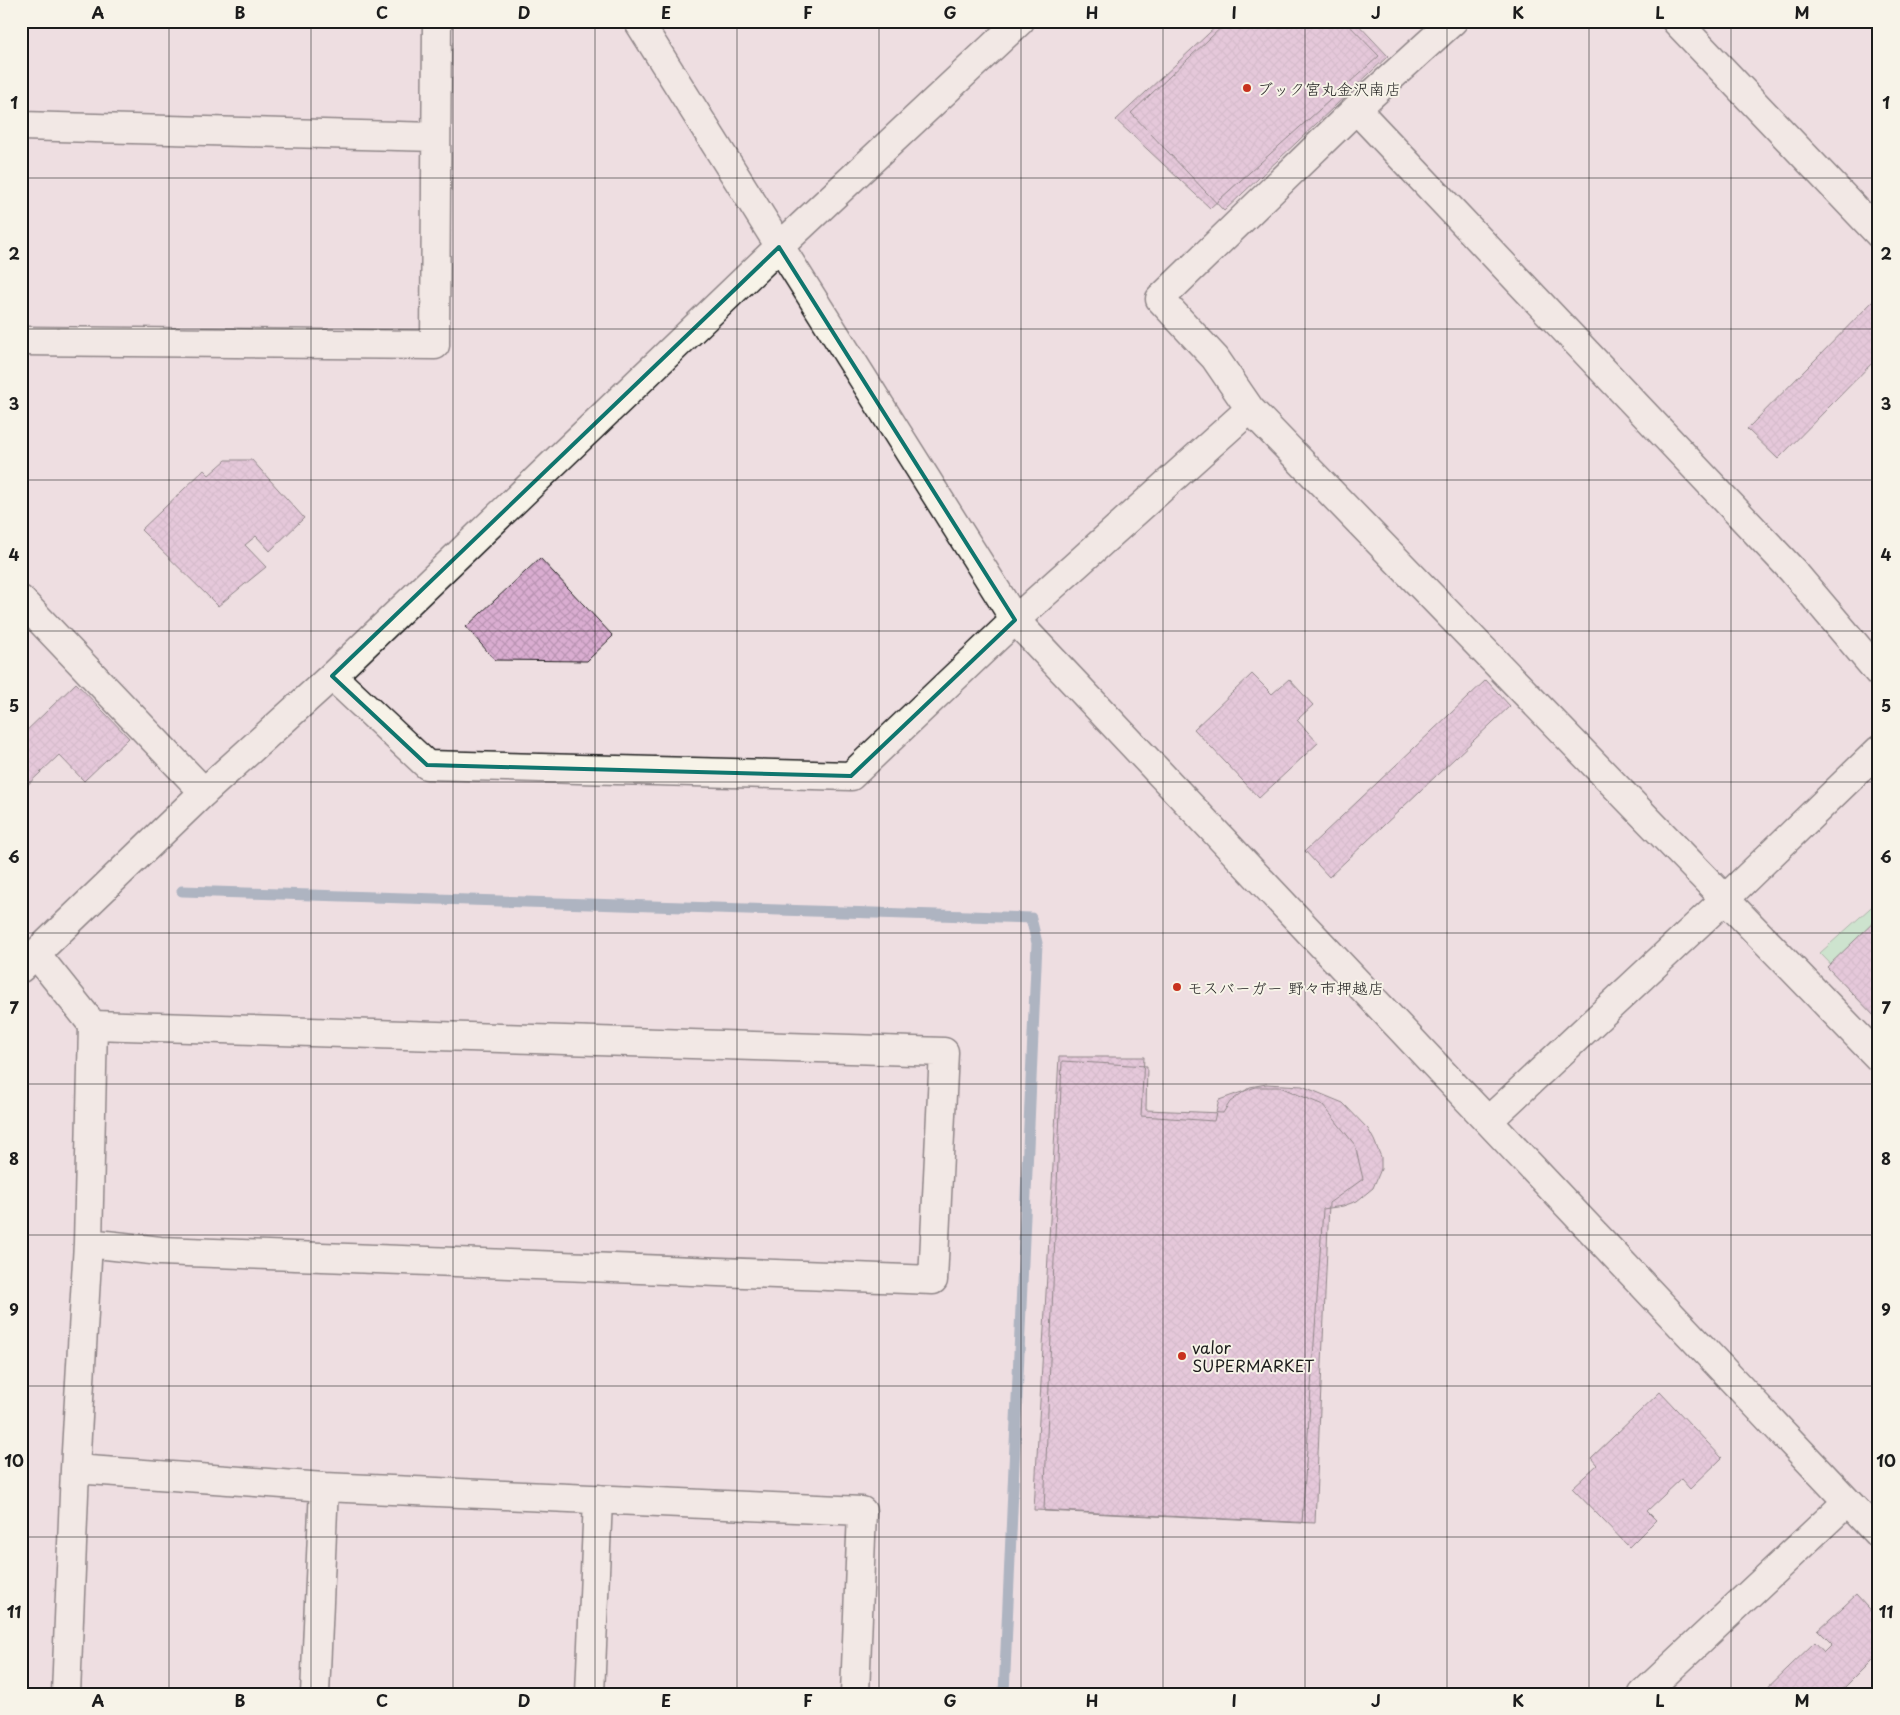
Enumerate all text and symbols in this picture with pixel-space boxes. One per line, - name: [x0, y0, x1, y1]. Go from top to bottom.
- text: A: [92, 0, 105, 24]
- text: B: [235, 0, 246, 24]
- text: C: [376, 0, 388, 24]
- text: D: [518, 0, 530, 24]
- text: E: [661, 0, 671, 24]
- text: F: [803, 0, 813, 24]
- text: G: [943, 0, 957, 24]
- text: H: [1086, 0, 1098, 24]
- text: I: [1231, 0, 1237, 24]
- text: J: [1371, 0, 1381, 24]
- text: K: [1512, 0, 1524, 24]
- text: L: [1655, 0, 1665, 24]
- text: M: [1794, 0, 1810, 24]
- place label: ブック宮丸金沢南店: [1257, 76, 1401, 100]
- marker: ブック宮丸金沢南店: [1241, 82, 1253, 94]
- text: 1: [10, 90, 18, 114]
- text: 1: [1882, 90, 1890, 114]
- text: 2: [8, 241, 20, 265]
- text: 2: [1880, 241, 1892, 265]
- text: 3: [9, 391, 19, 415]
- text: 3: [1881, 391, 1891, 415]
- text: 4: [9, 542, 20, 566]
- text: 4: [1881, 542, 1892, 566]
- text: 5: [9, 693, 19, 717]
- text: 5: [1881, 693, 1891, 717]
- text: 6: [8, 844, 20, 868]
- text: 6: [1880, 844, 1892, 868]
- place label: モスバーガー 野々市押越店: [1187, 975, 1384, 999]
- marker: モスバーガー 野々市押越店: [1171, 981, 1183, 993]
- text: 7: [9, 995, 19, 1019]
- text: 7: [1881, 995, 1891, 1019]
- text: 8: [9, 1146, 19, 1170]
- text: 8: [1881, 1146, 1891, 1170]
- text: 9: [9, 1297, 19, 1321]
- text: 9: [1881, 1297, 1891, 1321]
- place label: valor SUPERMARKET: [1192, 1335, 1315, 1377]
- marker: valor SUPERMARKET: [1176, 1350, 1188, 1362]
- text: 10: [4, 1448, 24, 1472]
- text: 10: [1876, 1448, 1896, 1472]
- text: 11: [7, 1599, 21, 1623]
- text: 11: [1879, 1599, 1893, 1623]
- text: A: [92, 1688, 105, 1712]
- text: B: [235, 1688, 246, 1712]
- text: C: [376, 1688, 388, 1712]
- text: D: [518, 1688, 530, 1712]
- text: E: [661, 1688, 671, 1712]
- text: F: [803, 1688, 813, 1712]
- text: G: [943, 1688, 957, 1712]
- text: H: [1086, 1688, 1098, 1712]
- text: I: [1231, 1688, 1237, 1712]
- text: J: [1371, 1688, 1381, 1712]
- text: K: [1512, 1688, 1524, 1712]
- text: L: [1655, 1688, 1665, 1712]
- text: M: [1794, 1688, 1810, 1712]

